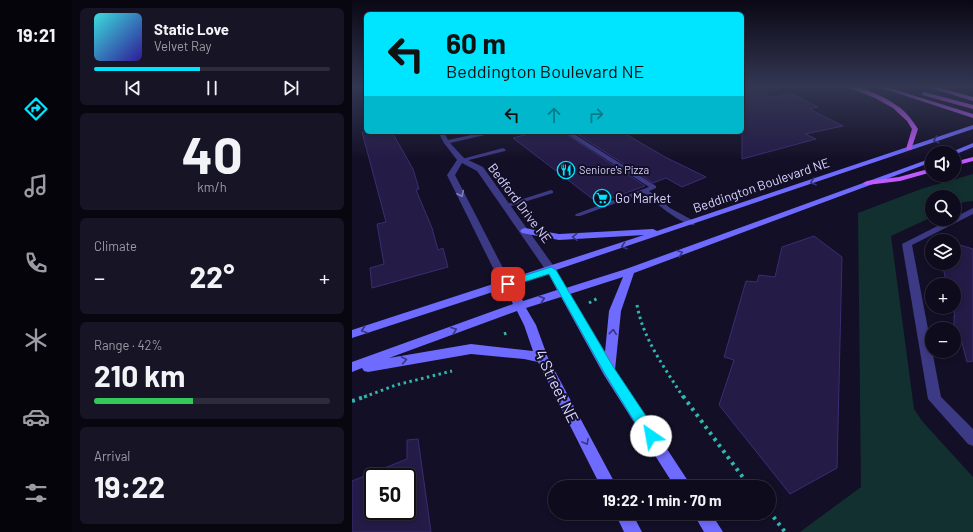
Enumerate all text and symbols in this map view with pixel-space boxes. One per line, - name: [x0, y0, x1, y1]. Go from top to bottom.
- text: Static Love: [154, 20, 229, 38]
- text: 19:21: [17, 24, 55, 46]
- text: 60 m: [446, 26, 506, 60]
- icon: left: [380, 28, 432, 80]
- text: Velvet Ray: [154, 38, 212, 54]
- text: Beddington Boulevard NE: [446, 60, 644, 82]
- icon: previous: [122, 77, 144, 99]
- icon: pause: [201, 77, 223, 99]
- icon: next: [280, 77, 302, 99]
- icon: directions: [22, 95, 50, 123]
- icon: left: [501, 104, 523, 126]
- icon: ahead: [543, 104, 565, 126]
- icon: right: [585, 104, 607, 126]
- text: 40: [181, 122, 243, 184]
- one-way arrow: [933, 135, 940, 144]
- map controls: [925, 146, 961, 358]
- button: sound: [925, 146, 961, 182]
- street label: Beddington Boulevard NE: [691, 154, 831, 216]
- street label: Bedford Drive NE: [485, 160, 555, 246]
- restaurant icon: Seniore's Pizza: [556, 160, 576, 180]
- place label: Seniore's Pizza: [579, 163, 649, 176]
- icon: music: [22, 172, 50, 200]
- one-way arrow: [810, 177, 817, 185]
- text: km/h: [197, 179, 227, 195]
- supermarket icon: Go Market: [592, 188, 612, 208]
- one-way arrow: [456, 190, 464, 197]
- place label: Go Market: [615, 190, 671, 206]
- button: search: [925, 190, 961, 226]
- one-way arrow: [572, 233, 578, 241]
- button: layers: [925, 234, 961, 270]
- text: Climate: [94, 238, 137, 254]
- one-way arrow: [620, 241, 627, 249]
- icon: phone: [22, 249, 50, 277]
- one-way arrow: [677, 249, 684, 257]
- text: 22°: [190, 258, 234, 294]
- text: −: [94, 264, 105, 290]
- text: +: [319, 264, 330, 290]
- pin: [491, 267, 525, 301]
- icon: arrive: [497, 273, 519, 295]
- button: +: [925, 278, 961, 314]
- one-way arrow: [538, 296, 545, 304]
- button: −: [925, 322, 961, 358]
- one-way arrow: [361, 325, 368, 334]
- icon: climate: [22, 326, 50, 354]
- one-way arrow: [451, 327, 458, 335]
- one-way arrow: [609, 329, 618, 335]
- text: Range · 42%: [94, 337, 163, 353]
- street label: 4 Street NE: [532, 346, 583, 426]
- text: 210 km: [94, 357, 185, 393]
- one-way arrow: [401, 357, 407, 365]
- icon: car: [22, 403, 50, 431]
- position arrow: [630, 415, 672, 457]
- one-way arrow: [581, 438, 588, 445]
- text: Arrival: [94, 448, 130, 464]
- text: 19:22: [94, 468, 165, 504]
- speed limit sign: 50: [364, 468, 416, 520]
- icon: filters: [22, 479, 50, 507]
- text: 19:22 · 1 min · 70 m: [603, 491, 721, 509]

